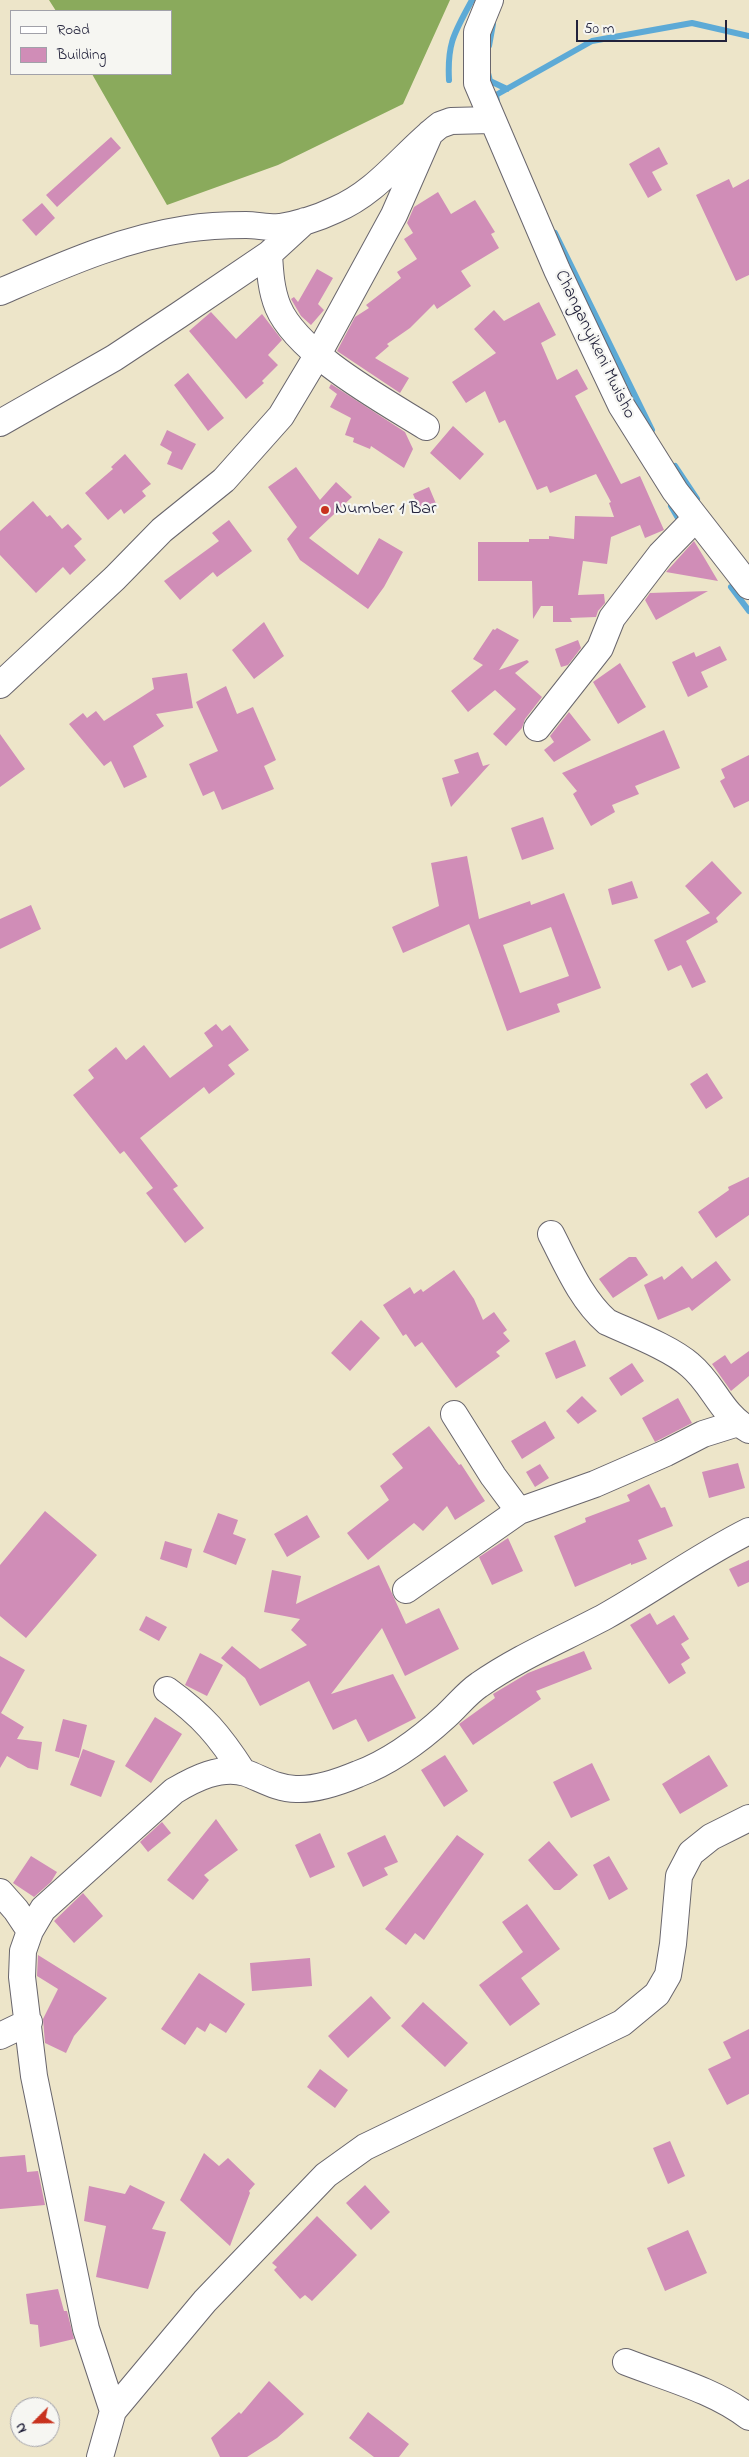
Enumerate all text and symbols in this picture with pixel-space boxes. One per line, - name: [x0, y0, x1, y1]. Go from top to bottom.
- legend: [10, 10, 172, 75]
- scale bar: [579, 10, 730, 42]
- text: 50 m: [584, 18, 614, 40]
- text: Road: [57, 19, 90, 41]
- text: Building: [57, 44, 106, 66]
- street label: Changanyikeni Mwisho: [549, 267, 639, 423]
- place label: Number 1 Bar: [335, 499, 437, 521]
- marker: Number 1 Bar: [319, 504, 331, 516]
- north arrow: [10, 2397, 60, 2447]
- text: N: [10, 2419, 33, 2436]

